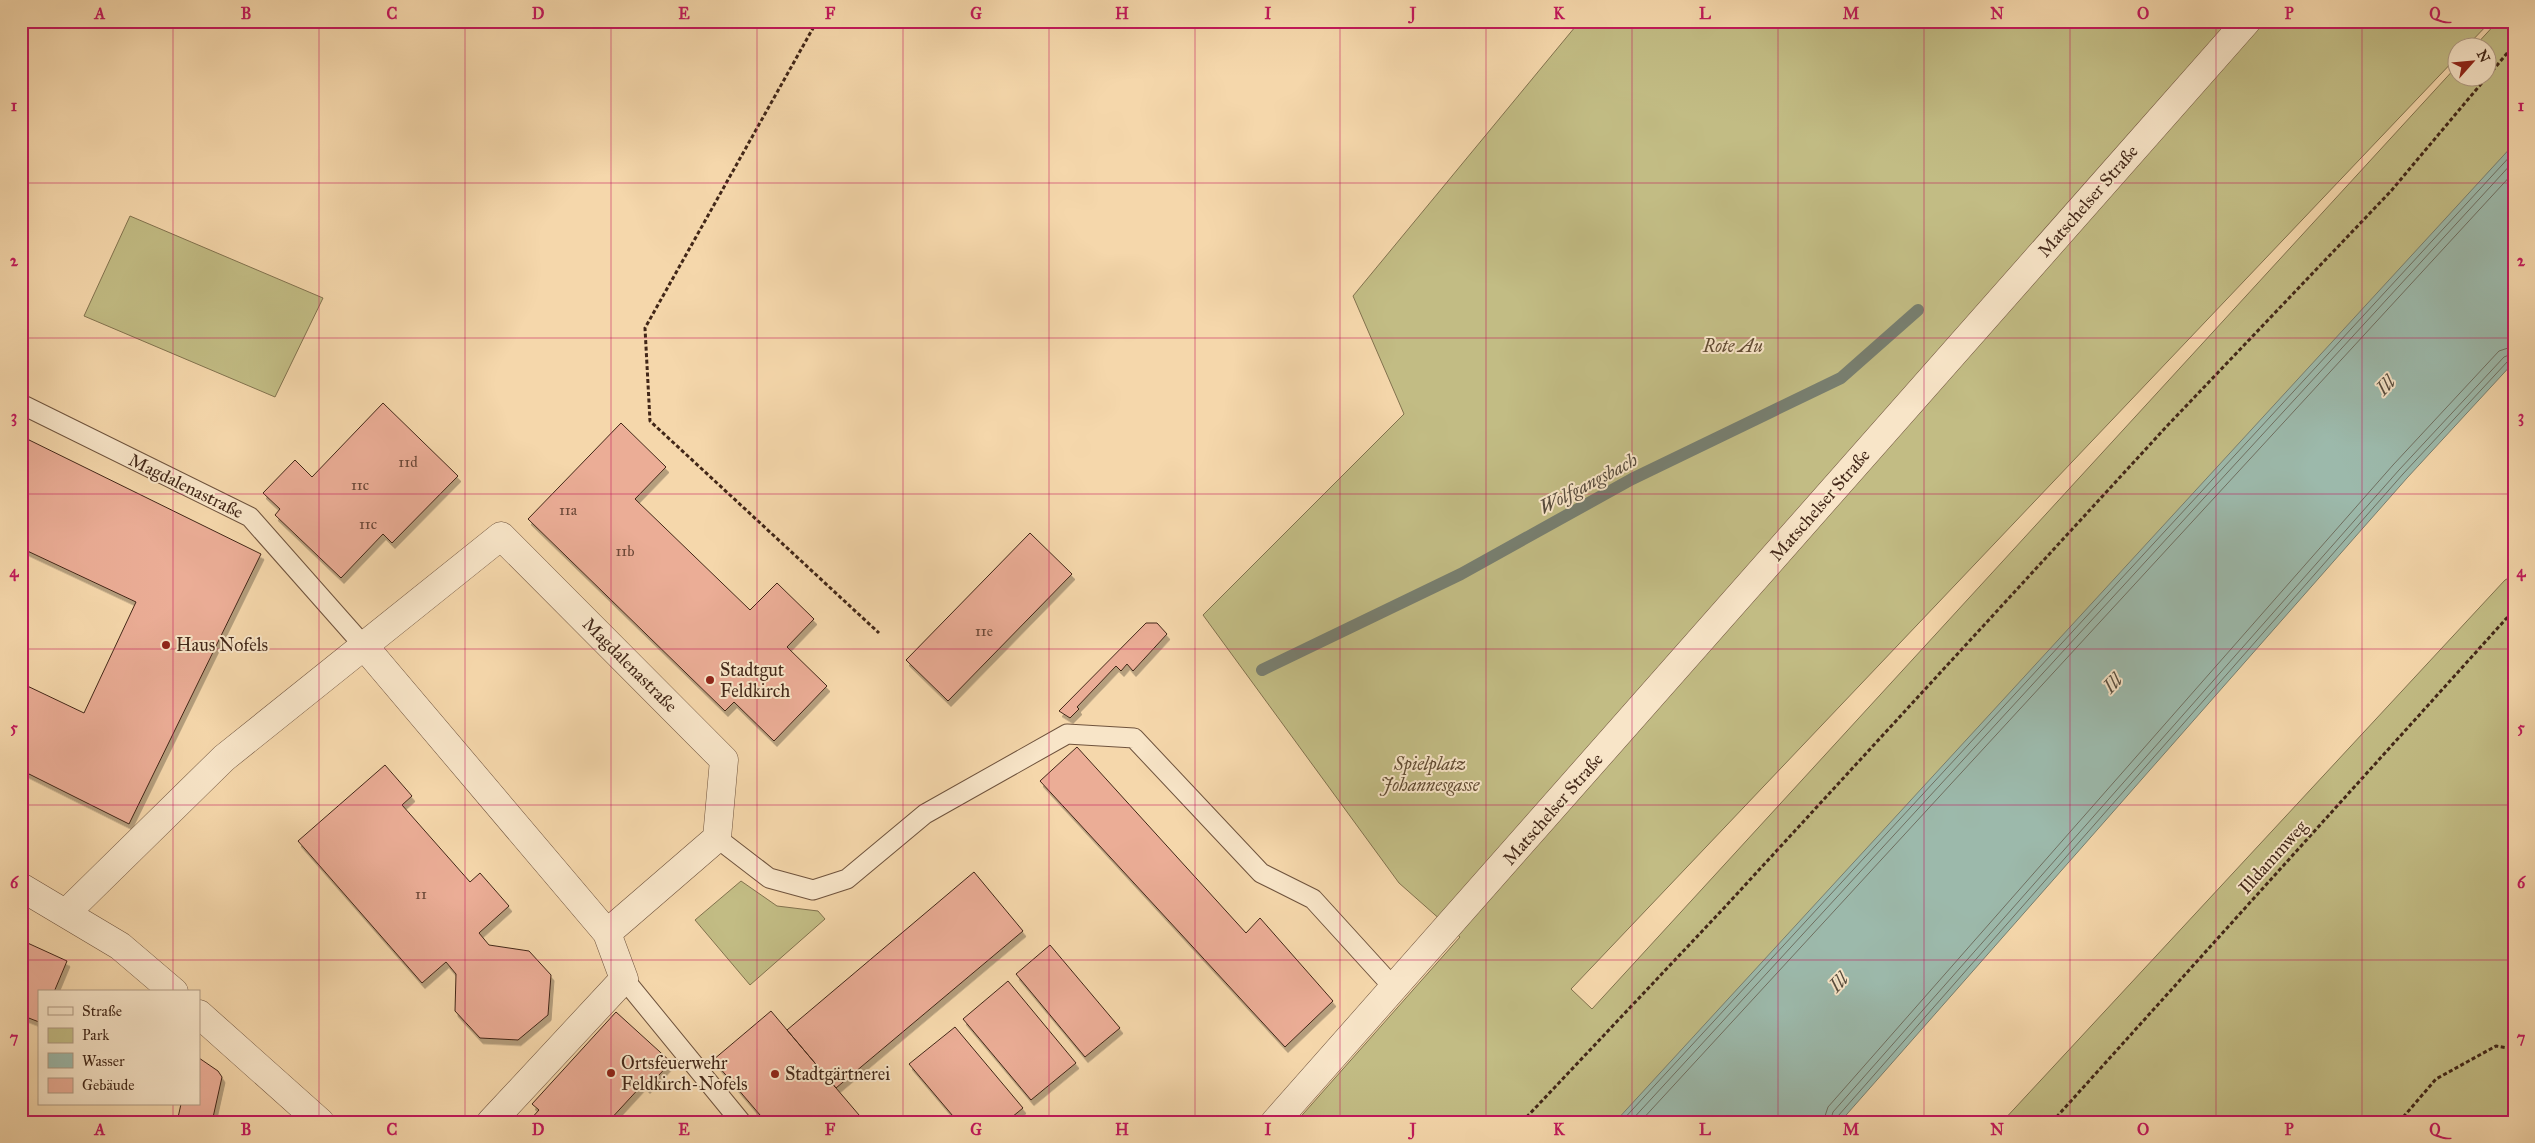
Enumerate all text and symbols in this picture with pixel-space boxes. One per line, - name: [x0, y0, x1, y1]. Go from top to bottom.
- text: A: [94, 4, 106, 23]
- text: B: [241, 4, 251, 23]
- text: C: [387, 4, 398, 23]
- text: D: [532, 4, 545, 23]
- text: E: [678, 4, 690, 23]
- text: F: [825, 4, 836, 23]
- text: G: [970, 4, 982, 23]
- text: H: [1115, 4, 1129, 23]
- text: I: [1265, 4, 1272, 23]
- text: J: [1408, 4, 1417, 24]
- text: K: [1553, 4, 1565, 23]
- text: L: [1699, 4, 1711, 23]
- text: M: [1843, 4, 1860, 23]
- text: N: [1990, 4, 2004, 23]
- text: O: [2137, 4, 2149, 23]
- text: P: [2284, 4, 2294, 23]
- text: Q: [2429, 4, 2452, 24]
- north arrow: [2448, 38, 2498, 88]
- text: N: [2473, 47, 2493, 66]
- text: 1: [11, 96, 18, 115]
- text: 1: [2518, 96, 2525, 115]
- street label: Matschelser Straße: [2033, 140, 2143, 262]
- text: 2: [10, 251, 19, 270]
- text: 2: [2517, 251, 2526, 270]
- park label: Rote Au: [1702, 335, 1763, 357]
- water label: Ill: [2370, 370, 2401, 400]
- text: 3: [11, 407, 17, 427]
- text: 3: [2518, 407, 2524, 427]
- street label: Matschelser Straße: [1765, 444, 1875, 566]
- water label: Wolfgangsbach: [1535, 448, 1641, 519]
- street label: Magdalenastraße: [125, 449, 247, 524]
- house number: 11d: [398, 453, 418, 471]
- house number: 11c: [351, 476, 369, 494]
- house number: 11a: [559, 501, 578, 519]
- house number: 11c: [359, 515, 377, 533]
- house number: 11b: [615, 542, 635, 560]
- text: 4: [10, 562, 20, 582]
- text: 4: [2517, 562, 2527, 582]
- street label: Magdalenastraße: [577, 613, 682, 718]
- house number: 11e: [975, 622, 993, 640]
- place label: Haus Nofels: [176, 634, 268, 656]
- marker: Haus Nofels: [160, 639, 172, 651]
- place label: Stadtgut Feldkirch: [720, 659, 790, 702]
- water label: Ill: [2097, 668, 2128, 698]
- marker: Stadtgut Feldkirch: [704, 674, 716, 686]
- text: 5: [10, 718, 18, 737]
- text: 5: [2517, 718, 2525, 737]
- street label: Matschelser Straße: [1498, 748, 1608, 870]
- park label: Spielplatz Johannesgasse: [1380, 753, 1481, 796]
- street label: Illdammweg: [2234, 815, 2313, 899]
- text: 6: [10, 873, 19, 892]
- text: 6: [2517, 873, 2526, 892]
- house number: 11: [415, 885, 427, 903]
- water label: Ill: [1823, 967, 1854, 997]
- legend: [38, 990, 200, 1106]
- text: Straße: [82, 1002, 122, 1020]
- text: Park: [82, 1026, 109, 1044]
- text: 7: [10, 1028, 19, 1047]
- text: 7: [2517, 1028, 2526, 1047]
- text: Wasser: [82, 1052, 125, 1070]
- place label: Ortsfeuerwehr Feldkirch-Nofels: [621, 1052, 748, 1095]
- place label: Stadtgärtnerei: [785, 1063, 890, 1086]
- marker: Ortsfeuerwehr Feldkirch-Nofels: [605, 1067, 617, 1079]
- marker: Stadtgärtnerei: [769, 1068, 781, 1080]
- text: Gebäude: [82, 1076, 135, 1094]
- text: A: [94, 1120, 106, 1139]
- text: B: [241, 1120, 251, 1139]
- text: C: [387, 1120, 398, 1139]
- text: D: [532, 1120, 545, 1139]
- text: E: [678, 1120, 690, 1139]
- text: F: [825, 1120, 836, 1139]
- text: G: [970, 1120, 982, 1139]
- text: H: [1115, 1120, 1129, 1139]
- text: I: [1265, 1120, 1272, 1139]
- text: J: [1408, 1120, 1417, 1140]
- text: K: [1553, 1120, 1565, 1139]
- text: L: [1699, 1120, 1711, 1139]
- text: M: [1843, 1120, 1860, 1139]
- text: N: [1990, 1120, 2004, 1139]
- text: O: [2137, 1120, 2149, 1139]
- text: P: [2284, 1120, 2294, 1139]
- text: Q: [2429, 1120, 2452, 1140]

